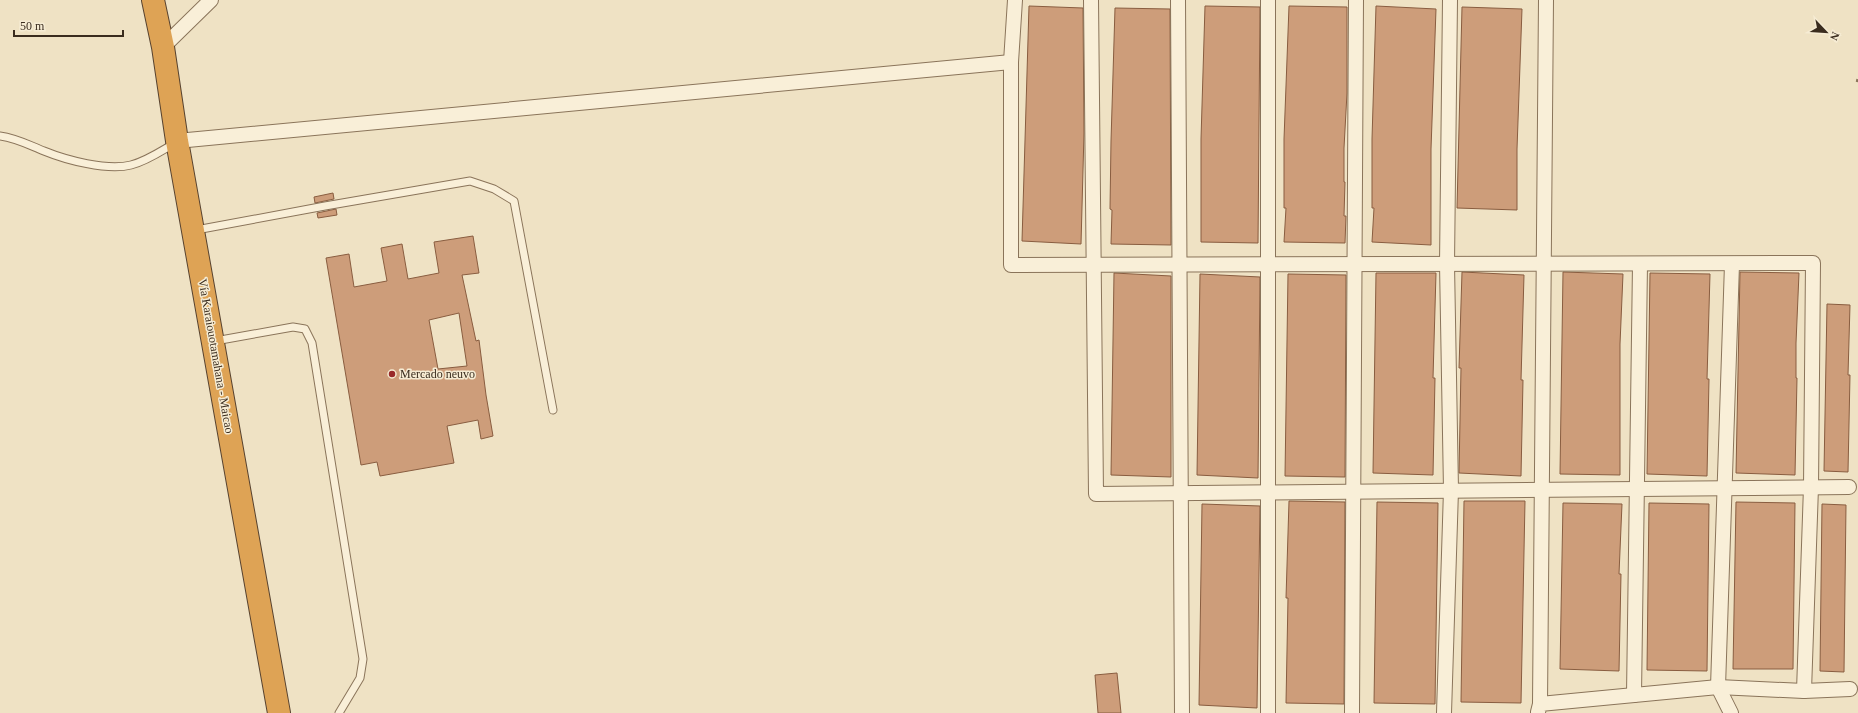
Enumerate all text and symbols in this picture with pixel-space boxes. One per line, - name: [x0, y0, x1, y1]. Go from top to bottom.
- scale bar: [14, 12, 123, 38]
- north arrow: [1806, 12, 1846, 52]
- text: 50 m: [20, 19, 45, 33]
- text: N: [1828, 30, 1842, 42]
- street label: Vía Karaiouotamahana - Maicao: [195, 278, 237, 434]
- place label: Mercado neuvo: [400, 367, 475, 381]
- marker: Mercado neuvo: [387, 369, 397, 379]

